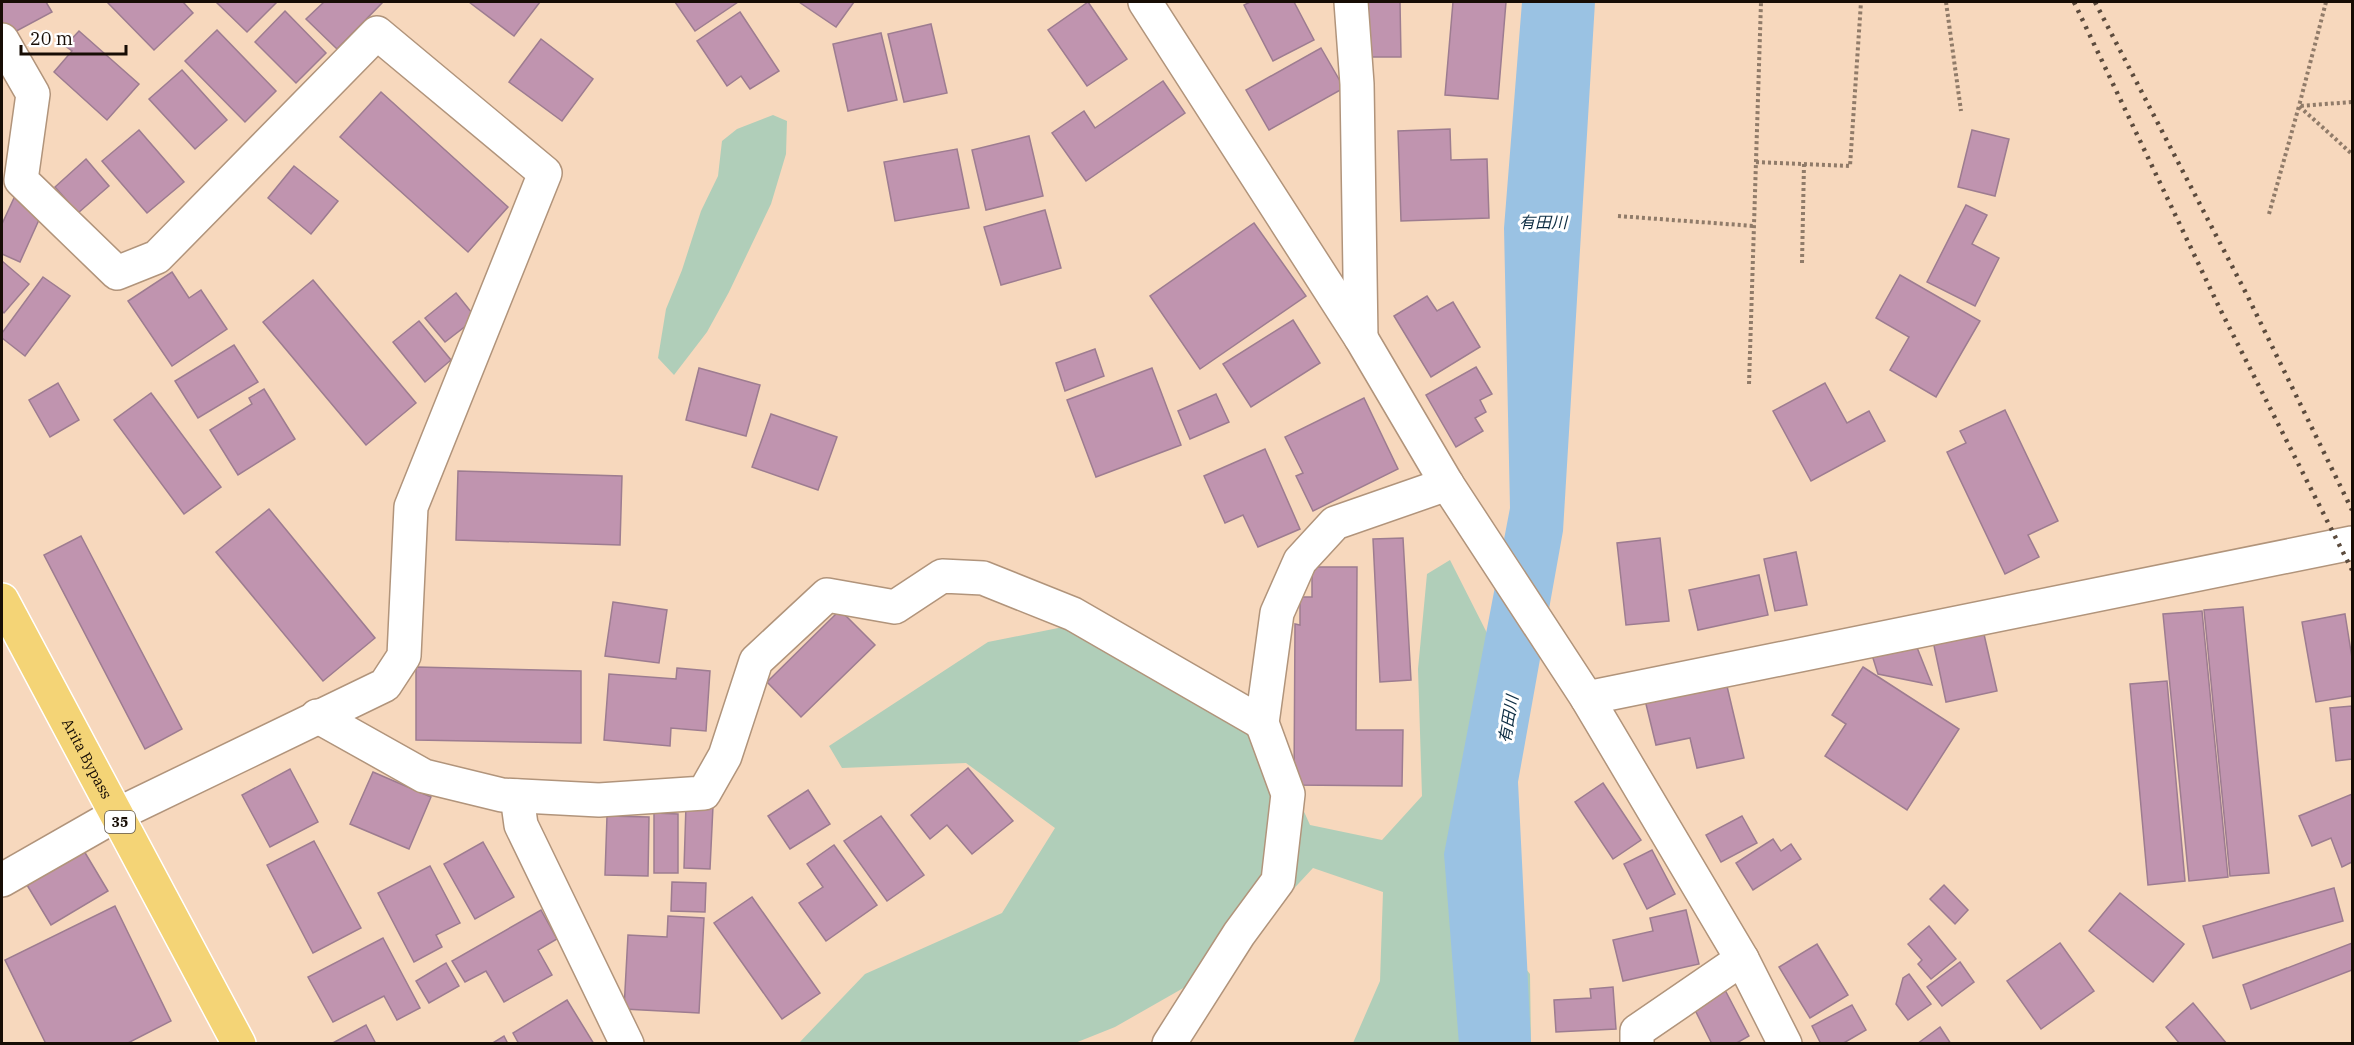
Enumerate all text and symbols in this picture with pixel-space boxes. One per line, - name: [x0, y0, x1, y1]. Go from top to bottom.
- scale bar: [21, 18, 126, 56]
- text: 20 m: [30, 27, 73, 50]
- water label: 有田川: [1519, 212, 1569, 232]
- water label: 有田川: [1494, 692, 1522, 744]
- street label: Arita Bypass: [58, 715, 116, 802]
- road number: 35: [105, 811, 135, 833]

